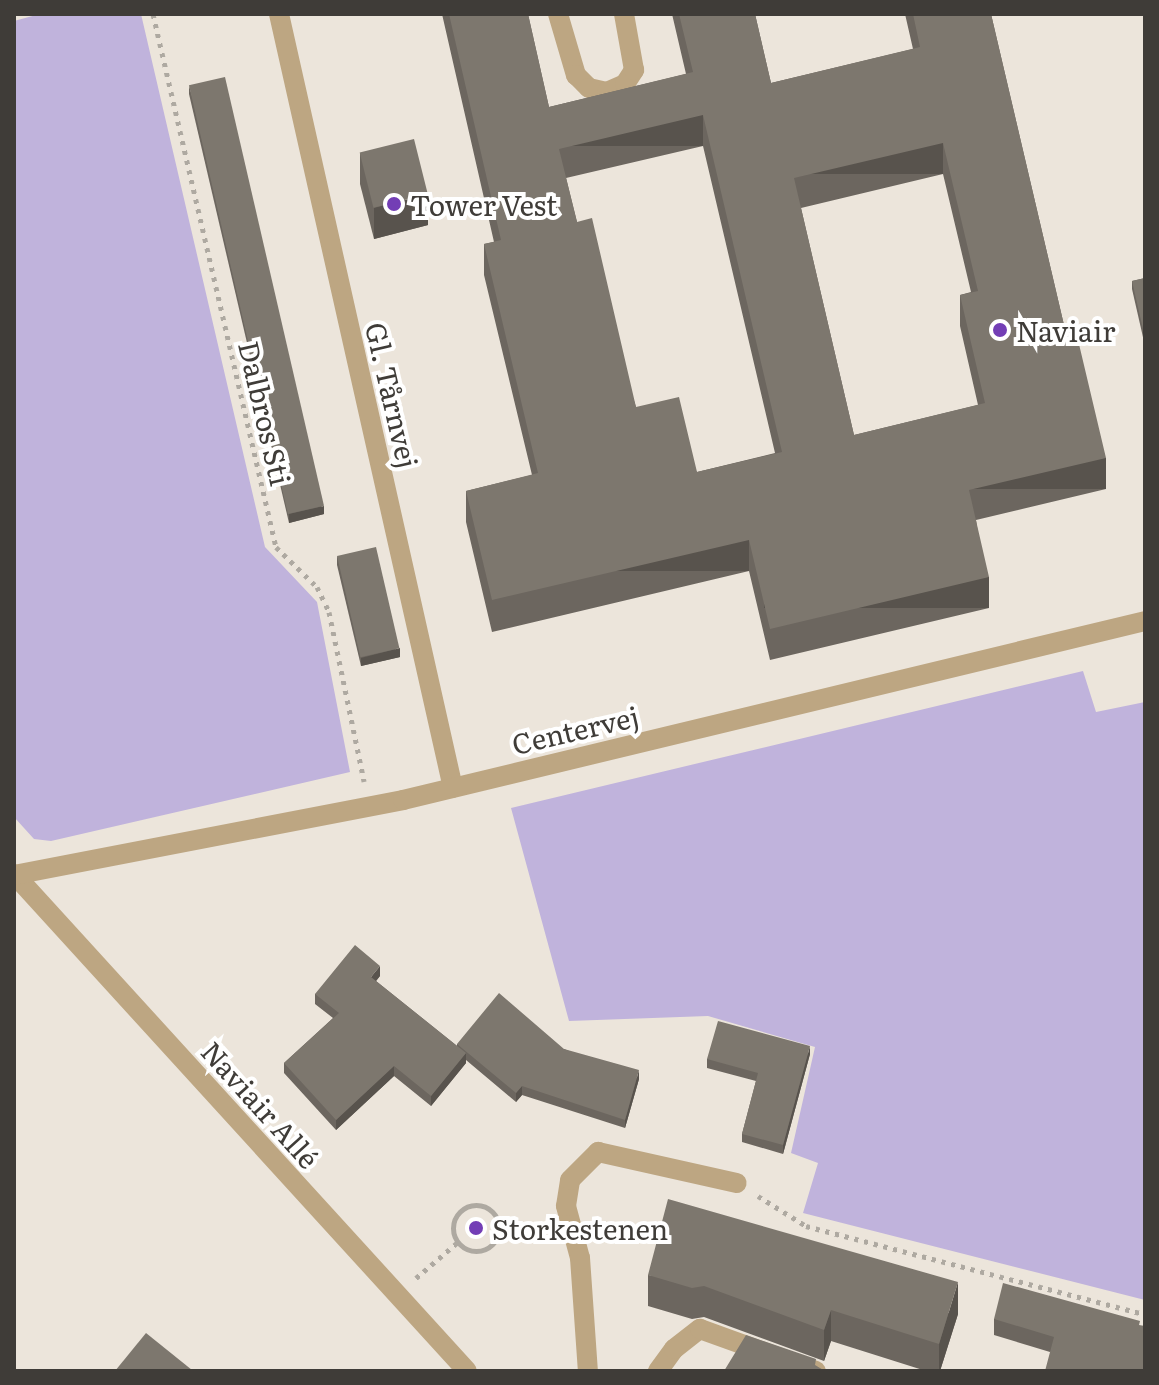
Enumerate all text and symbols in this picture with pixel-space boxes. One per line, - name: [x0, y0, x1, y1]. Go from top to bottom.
- place label: Tower Vest: [410, 187, 557, 221]
- marker: Tower Vest: [385, 195, 403, 213]
- place label: Naviair: [1016, 313, 1116, 347]
- street label: Gl. Tårnvej: [360, 319, 426, 471]
- marker: Naviair: [991, 321, 1009, 339]
- street label: Dalbros Sti: [233, 338, 299, 488]
- street label: Centervej: [508, 698, 642, 760]
- street label: Naviair Allé: [195, 1034, 327, 1174]
- place label: Storkestenen: [492, 1211, 668, 1245]
- marker: Storkestenen: [467, 1219, 485, 1237]

